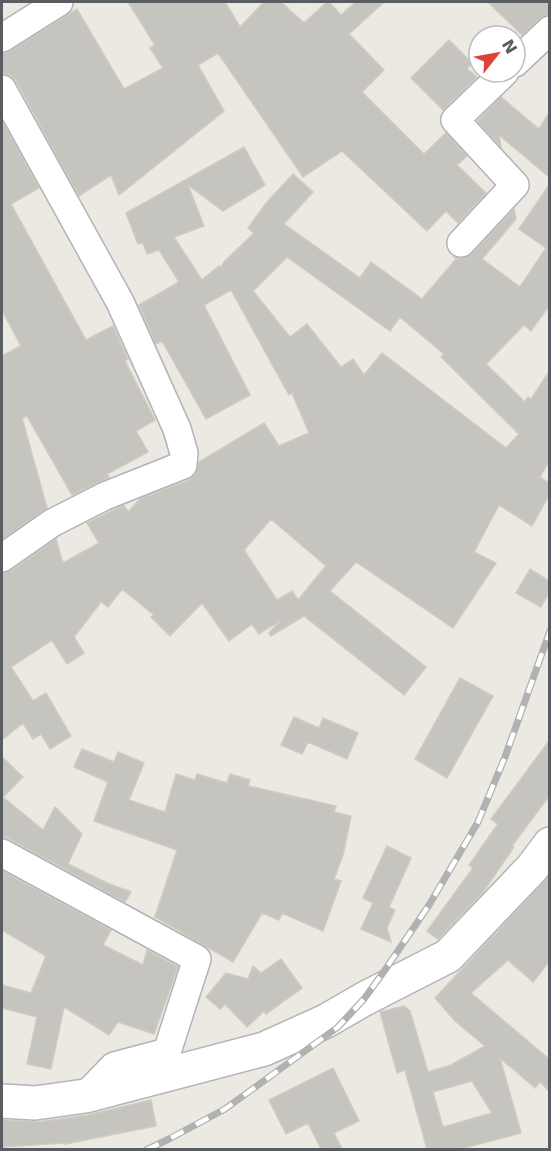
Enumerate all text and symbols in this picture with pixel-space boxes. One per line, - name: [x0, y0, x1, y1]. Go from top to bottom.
- north arrow: [467, 24, 527, 84]
- text: N: [498, 36, 521, 57]

